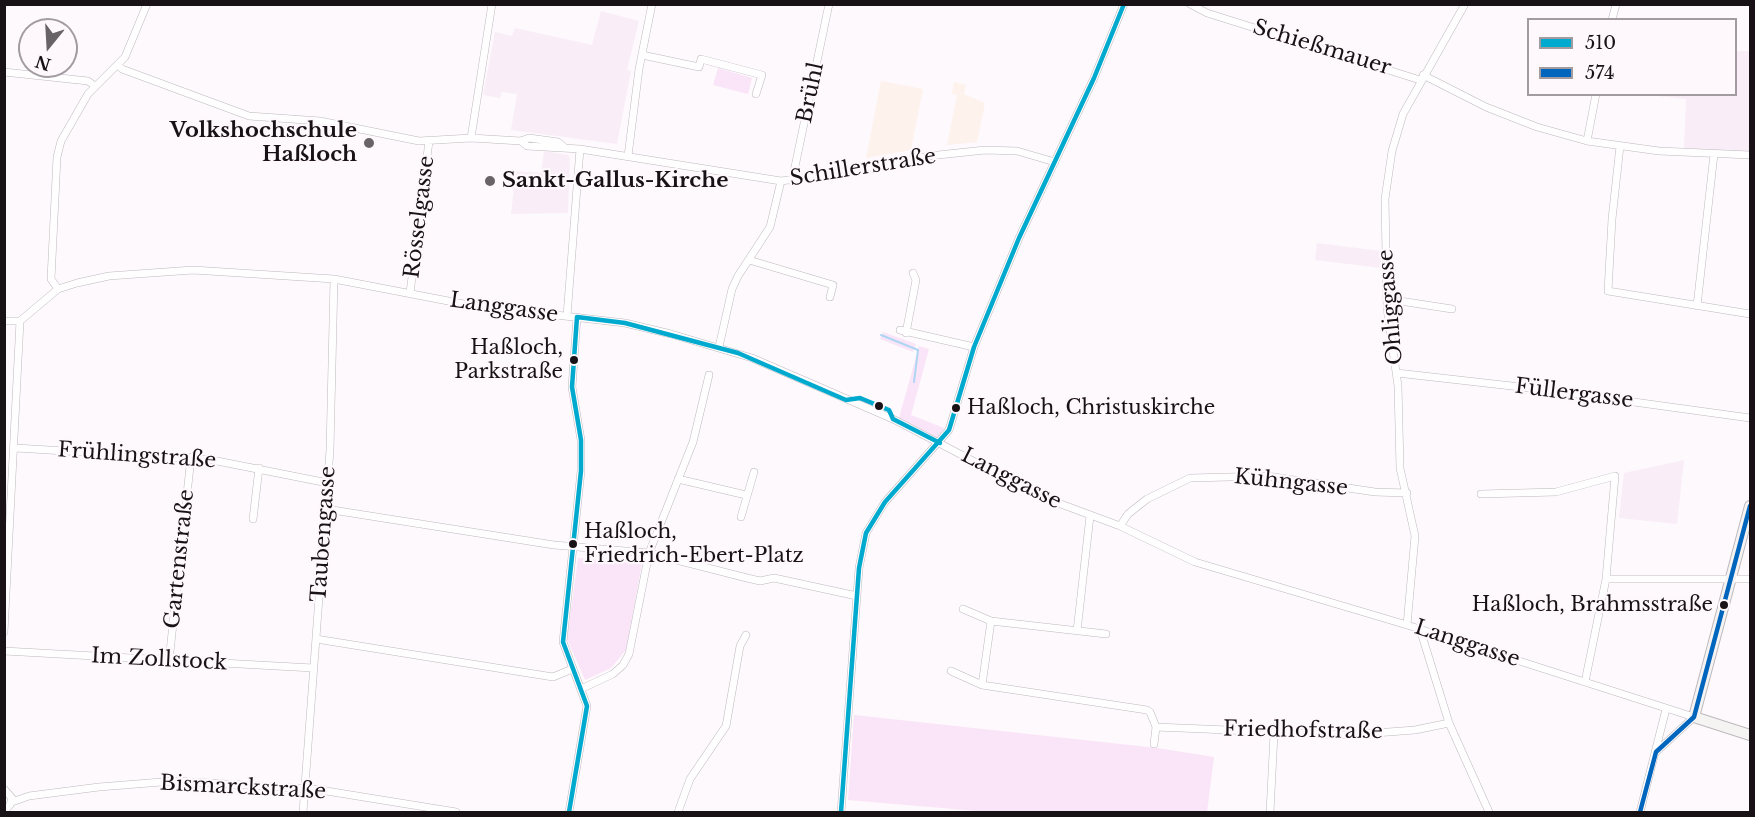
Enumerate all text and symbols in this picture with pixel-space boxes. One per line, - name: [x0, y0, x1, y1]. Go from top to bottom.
- street label: Schießmauer: [1250, 15, 1394, 81]
- north arrow: [18, 18, 78, 78]
- legend: [1527, 18, 1737, 96]
- text: 510: [1585, 32, 1616, 54]
- text: N: [33, 51, 53, 75]
- street label: Brühl: [792, 60, 830, 126]
- text: 574: [1585, 62, 1614, 84]
- place label: Volkshochschule Haßloch: [170, 118, 357, 168]
- marker: Volkshochschule Haßloch: [362, 136, 376, 150]
- street label: Schillerstraße: [788, 144, 938, 192]
- street label: Rösselgasse: [400, 154, 440, 280]
- place label: Sankt-Gallus-Kirche: [502, 168, 728, 194]
- marker: Sankt-Gallus-Kirche: [483, 174, 497, 188]
- street label: Ohliggasse: [1373, 248, 1409, 366]
- street label: Langgasse: [448, 288, 560, 328]
- place label: Haßloch, Parkstraße: [454, 336, 563, 383]
- marker: Haßloch, Parkstraße: [568, 354, 580, 366]
- street label: Füllergasse: [1513, 374, 1635, 414]
- place label: Haßloch, Christuskirche: [967, 396, 1215, 420]
- unlabelled marker: [873, 400, 885, 412]
- marker: Haßloch, Christuskirche: [950, 402, 962, 414]
- street label: Frühlingstraße: [57, 438, 217, 474]
- street label: Langgasse: [957, 443, 1065, 515]
- street label: Kühngasse: [1233, 464, 1349, 502]
- street label: Taubengasse: [307, 465, 341, 603]
- street label: Gartenstraße: [160, 488, 200, 630]
- place label: Haßloch, Friedrich-Ebert-Platz: [584, 520, 804, 567]
- marker: Haßloch, Friedrich-Ebert-Platz: [567, 538, 579, 550]
- place label: Haßloch, Brahmsstraße: [1472, 593, 1713, 617]
- marker: Haßloch, Brahmsstraße: [1718, 599, 1730, 611]
- street label: Langgasse: [1411, 615, 1523, 673]
- street label: Im Zollstock: [90, 644, 228, 676]
- street label: Friedhofstraße: [1223, 717, 1383, 745]
- street label: Bismarckstraße: [159, 771, 327, 805]

